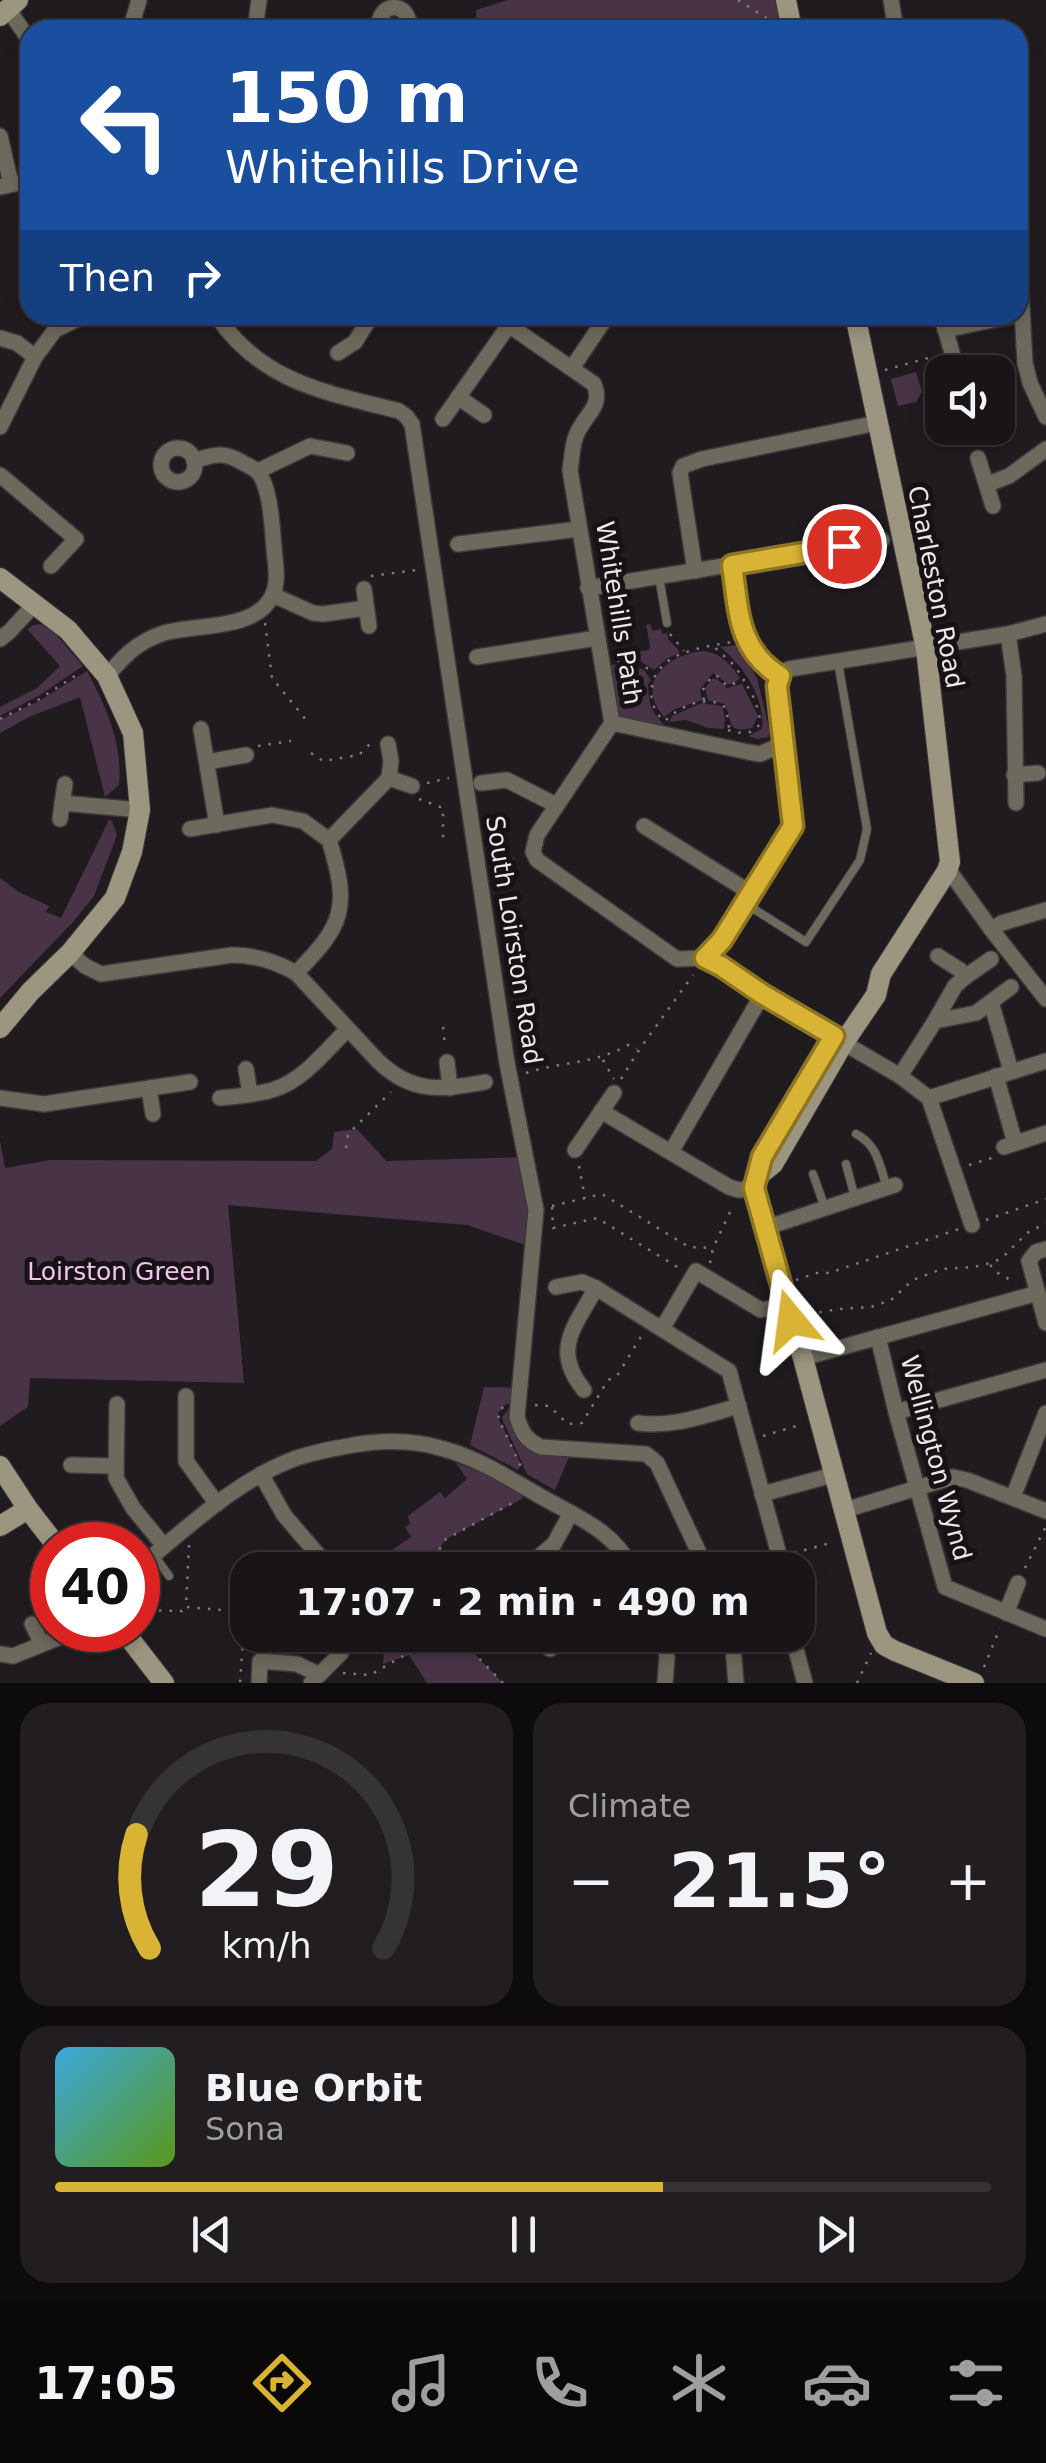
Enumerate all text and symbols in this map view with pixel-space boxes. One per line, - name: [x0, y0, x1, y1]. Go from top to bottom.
- text: 150 m: [225, 57, 468, 139]
- icon: left: [60, 60, 190, 190]
- text: Whitehills Drive: [225, 141, 580, 194]
- icon: right: [175, 250, 230, 305]
- text: Then: [60, 256, 155, 300]
- map controls: [925, 355, 1015, 445]
- button: sound: [925, 355, 1015, 445]
- street label: Charleston Road: [902, 483, 970, 691]
- pin: [802, 504, 887, 589]
- street label: Whitehills Path: [590, 519, 648, 707]
- icon: arrive: [817, 519, 872, 574]
- street label: South Loirston Road: [480, 814, 548, 1066]
- park label: Loirston Green: [27, 1257, 211, 1286]
- position arrow: [739, 1268, 843, 1372]
- street label: Wellington Wynd: [895, 1352, 977, 1564]
- speed limit sign: 40: [30, 1522, 160, 1652]
- text: 17:07 · 2 min · 490 m: [295, 1580, 750, 1624]
- text: Climate: [568, 1787, 691, 1825]
- text: 29: [194, 1809, 339, 1931]
- text: 21.5°: [668, 1837, 891, 1925]
- text: −: [568, 1849, 614, 1913]
- text: +: [945, 1849, 991, 1913]
- text: km/h: [221, 1925, 312, 1966]
- text: Blue Orbit: [205, 2066, 422, 2110]
- text: Sona: [205, 2110, 285, 2148]
- icon: previous: [184, 2207, 239, 2262]
- icon: pause: [496, 2207, 551, 2262]
- icon: next: [808, 2207, 863, 2262]
- icon: directions: [247, 2348, 317, 2418]
- icon: music: [386, 2348, 456, 2418]
- icon: phone: [525, 2348, 595, 2418]
- icon: climate: [664, 2348, 734, 2418]
- icon: car: [802, 2348, 872, 2418]
- icon: filters: [941, 2348, 1011, 2418]
- text: 17:05: [34, 2357, 178, 2410]

